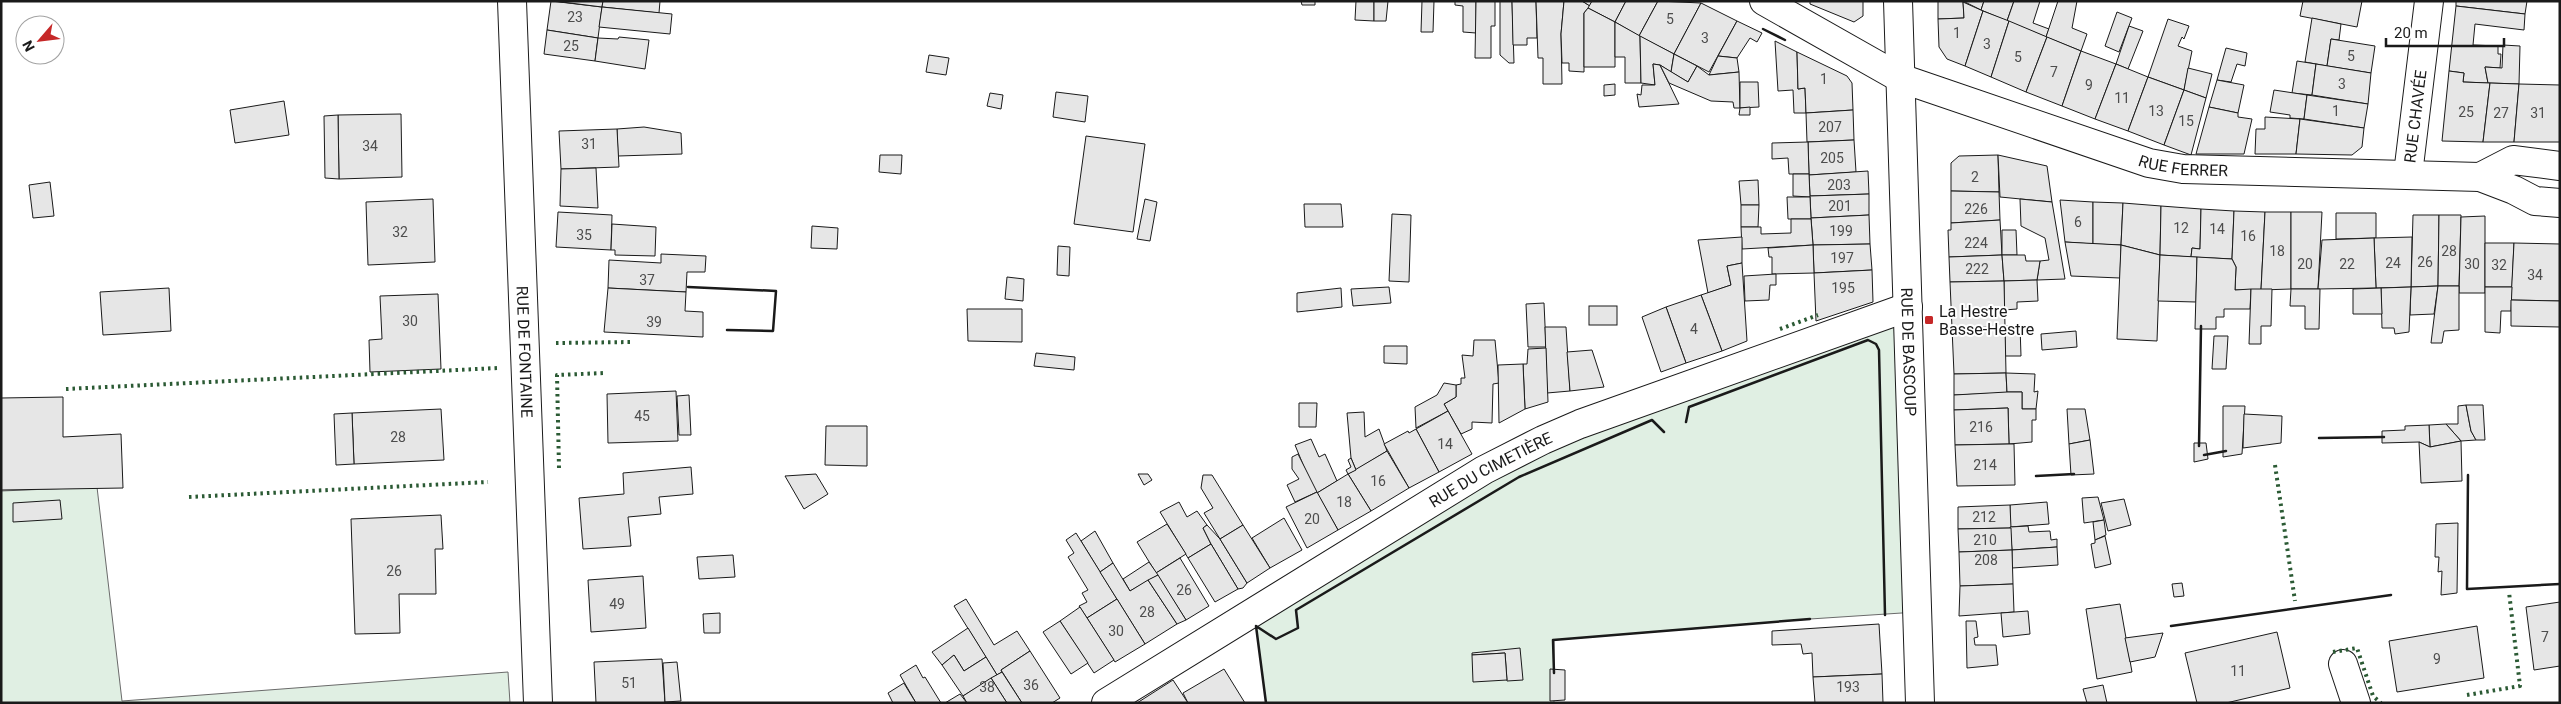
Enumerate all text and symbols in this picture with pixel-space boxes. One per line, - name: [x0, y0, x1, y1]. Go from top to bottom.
- house number: 23: [567, 9, 583, 25]
- house number: 5: [1666, 11, 1674, 27]
- north arrow: [15, 15, 65, 65]
- scale bar: [2386, 15, 2504, 47]
- text: 20 m: [2394, 24, 2428, 42]
- house number: 1: [1953, 25, 1961, 41]
- house number: 3: [1701, 30, 1709, 46]
- house number: 3: [1983, 36, 1991, 52]
- text: N: [19, 38, 38, 54]
- house number: 25: [563, 38, 579, 54]
- house number: 5: [2347, 48, 2355, 64]
- house number: 5: [2014, 49, 2022, 65]
- house number: 7: [2050, 64, 2058, 80]
- street label: RUE CHAVÉE: [2400, 69, 2430, 164]
- house number: 1: [1820, 71, 1828, 87]
- house number: 3: [2338, 76, 2346, 92]
- house number: 9: [2085, 77, 2093, 93]
- house number: 11: [2114, 90, 2130, 106]
- house number: 13: [2148, 103, 2164, 119]
- house number: 1: [2332, 103, 2340, 119]
- house number: 25: [2458, 104, 2474, 120]
- house number: 27: [2493, 105, 2509, 121]
- house number: 31: [2530, 105, 2546, 121]
- house number: 15: [2178, 113, 2194, 129]
- house number: 207: [1818, 119, 1842, 135]
- house number: 31: [581, 136, 597, 152]
- house number: 34: [362, 138, 378, 154]
- house number: 205: [1820, 150, 1844, 166]
- street label: RUE FERRER: [2136, 151, 2228, 180]
- house number: 2: [1971, 169, 1979, 185]
- house number: 203: [1827, 177, 1851, 193]
- house number: 201: [1828, 198, 1852, 214]
- house number: 226: [1964, 201, 1988, 217]
- house number: 6: [2074, 214, 2082, 230]
- house number: 12: [2173, 220, 2189, 236]
- house number: 14: [2209, 221, 2225, 237]
- house number: 199: [1829, 223, 1853, 239]
- house number: 32: [392, 224, 408, 240]
- house number: 35: [576, 227, 592, 243]
- house number: 16: [2240, 228, 2256, 244]
- house number: 224: [1964, 235, 1988, 251]
- house number: 18: [2269, 243, 2285, 259]
- house number: 28: [2441, 243, 2457, 259]
- house number: 197: [1830, 250, 1854, 266]
- house number: 26: [2417, 254, 2433, 270]
- house number: 24: [2385, 255, 2401, 271]
- house number: 20: [2297, 256, 2313, 272]
- house number: 22: [2339, 256, 2355, 272]
- house number: 30: [2464, 256, 2480, 272]
- house number: 32: [2491, 257, 2507, 273]
- house number: 222: [1965, 261, 1989, 277]
- house number: 34: [2527, 267, 2543, 283]
- house number: 37: [639, 272, 655, 288]
- house number: 195: [1831, 280, 1855, 296]
- street label: RUE DE FONTAINE: [513, 285, 537, 418]
- street label: RUE DE BASCOUP: [1897, 287, 1921, 416]
- place label: La Hestre Basse-Hestre: [1939, 302, 2034, 339]
- house number: 30: [402, 313, 418, 329]
- house number: 39: [646, 314, 662, 330]
- marker: La Hestre Basse-Hestre: [1923, 314, 1935, 326]
- house number: 4: [1690, 321, 1698, 337]
- house number: 45: [634, 408, 650, 424]
- house number: 216: [1969, 419, 1993, 435]
- street label: RUE DU CIMETIÈRE: [1425, 428, 1555, 511]
- house number: 28: [390, 429, 406, 445]
- house number: 14: [1437, 436, 1453, 452]
- house number: 214: [1973, 457, 1997, 473]
- house number: 16: [1370, 473, 1386, 489]
- house number: 18: [1336, 494, 1352, 510]
- house number: 212: [1972, 509, 1996, 525]
- house number: 20: [1304, 511, 1320, 527]
- house number: 210: [1973, 532, 1997, 548]
- house number: 208: [1974, 552, 1998, 568]
- house number: 26: [386, 563, 402, 579]
- house number: 26: [1176, 582, 1192, 598]
- house number: 49: [609, 596, 625, 612]
- house number: 28: [1139, 604, 1155, 620]
- house number: 30: [1108, 623, 1124, 639]
- house number: 7: [2541, 629, 2549, 645]
- house number: 9: [2433, 651, 2441, 667]
- house number: 11: [2230, 663, 2246, 679]
- house number: 51: [621, 675, 637, 691]
- house number: 36: [1023, 677, 1039, 693]
- house number: 38: [979, 679, 995, 695]
- house number: 193: [1836, 679, 1860, 695]

